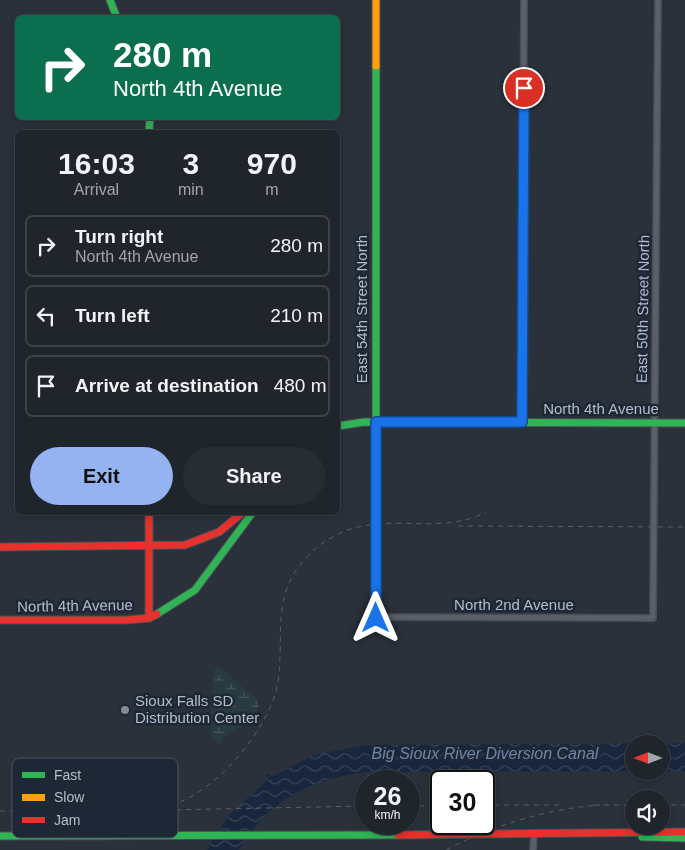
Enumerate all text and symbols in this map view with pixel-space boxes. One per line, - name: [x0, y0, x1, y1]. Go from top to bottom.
- icon: right: [30, 35, 95, 100]
- text: 280 m: [113, 35, 212, 74]
- pin: [503, 67, 545, 109]
- icon: arrive: [510, 74, 538, 102]
- text: North 4th Avenue: [113, 76, 283, 101]
- text: 16:03: [58, 147, 135, 180]
- text: 3: [182, 147, 199, 180]
- text: 970: [247, 147, 297, 180]
- text: Arrival: [74, 181, 119, 198]
- text: min: [178, 181, 204, 198]
- text: m: [265, 181, 278, 198]
- text: Turn right: [75, 226, 163, 247]
- icon: right: [32, 232, 60, 260]
- text: 280 m: [270, 235, 323, 256]
- street label: East 54th Street North: [353, 235, 370, 383]
- street label: East 50th Street North: [633, 235, 652, 383]
- text: North 4th Avenue: [75, 248, 198, 265]
- icon: left: [32, 302, 60, 330]
- text: Turn left: [75, 305, 150, 326]
- text: 210 m: [270, 305, 323, 326]
- icon: arrive: [32, 372, 60, 400]
- text: Arrive at destination: [75, 375, 259, 396]
- text: 480 m: [274, 375, 327, 396]
- street label: North 4th Avenue: [543, 400, 659, 417]
- button: Exit: [30, 447, 173, 505]
- button: Share: [183, 447, 325, 505]
- position arrow: [349, 591, 401, 643]
- street label: North 4th Avenue: [17, 596, 133, 615]
- street label: North 2nd Avenue: [454, 596, 574, 613]
- place label: Sioux Falls SD Distribution Center: [135, 692, 259, 726]
- marker: Sioux Falls SD Distribution Center: [119, 704, 131, 716]
- north arrow: [625, 735, 670, 780]
- map controls: [625, 735, 670, 835]
- water label: Big Sioux River Diversion Canal: [372, 745, 599, 762]
- legend: [12, 758, 178, 838]
- text: Fast: [54, 767, 81, 783]
- speed limit sign: 30: [430, 770, 495, 835]
- text: 26: [374, 782, 401, 810]
- text: Slow: [54, 789, 85, 805]
- button: sound: [625, 790, 670, 835]
- text: km/h: [374, 808, 401, 822]
- text: Jam: [54, 812, 80, 828]

